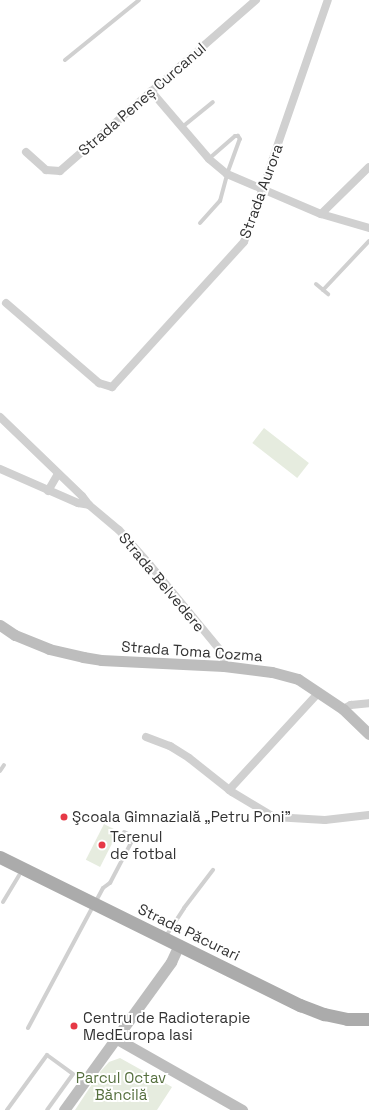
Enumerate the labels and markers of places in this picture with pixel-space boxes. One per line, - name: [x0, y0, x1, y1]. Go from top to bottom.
- place label: Şcoala Gimnazială „Petru Poni”: [72, 808, 291, 826]
- marker: Şcoala Gimnazială „Petru Poni”: [59, 812, 69, 822]
- place label: Terenul de fotbal: [110, 827, 177, 862]
- marker: Terenul de fotbal: [97, 840, 107, 850]
- place label: Centru de Radioterapie MedEuropa Iasi: [83, 1008, 250, 1043]
- marker: Centru de Radioterapie MedEuropa Iasi: [68, 1020, 80, 1032]

